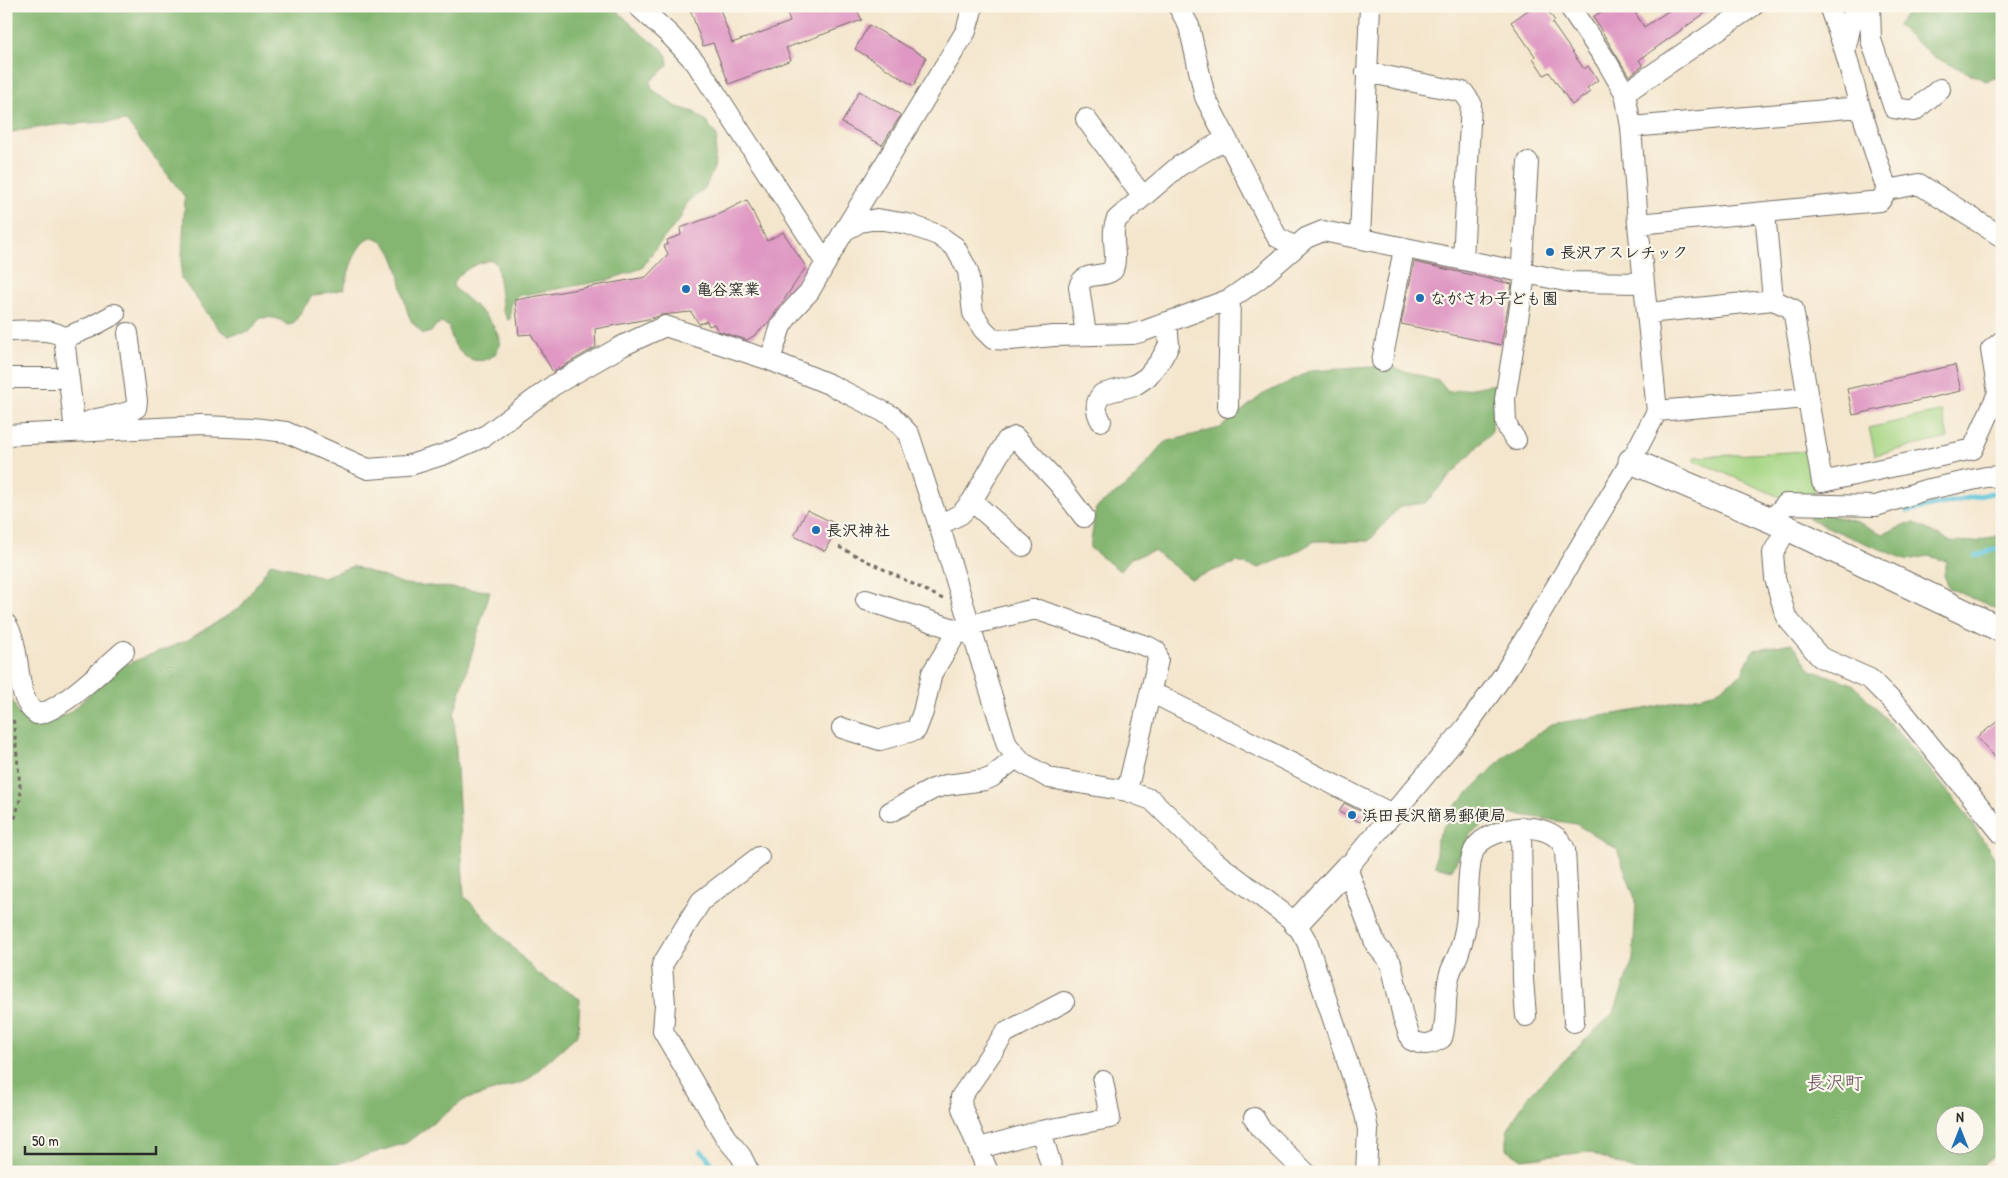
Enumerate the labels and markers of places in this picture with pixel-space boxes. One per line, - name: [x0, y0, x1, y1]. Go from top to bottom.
- place label: 長沢アスレチック: [1560, 241, 1688, 263]
- marker: 長沢アスレチック: [1544, 246, 1556, 258]
- place label: 亀谷窯業: [696, 278, 760, 300]
- marker: 亀谷窯業: [680, 283, 692, 295]
- place label: ながさわ子ども園: [1430, 287, 1558, 309]
- marker: ながさわ子ども園: [1414, 292, 1426, 304]
- place label: 長沢神社: [826, 519, 890, 541]
- marker: 長沢神社: [810, 524, 822, 536]
- place label: 浜田長沢簡易郵便局: [1362, 804, 1506, 826]
- marker: 浜田長沢簡易郵便局: [1346, 809, 1358, 821]

